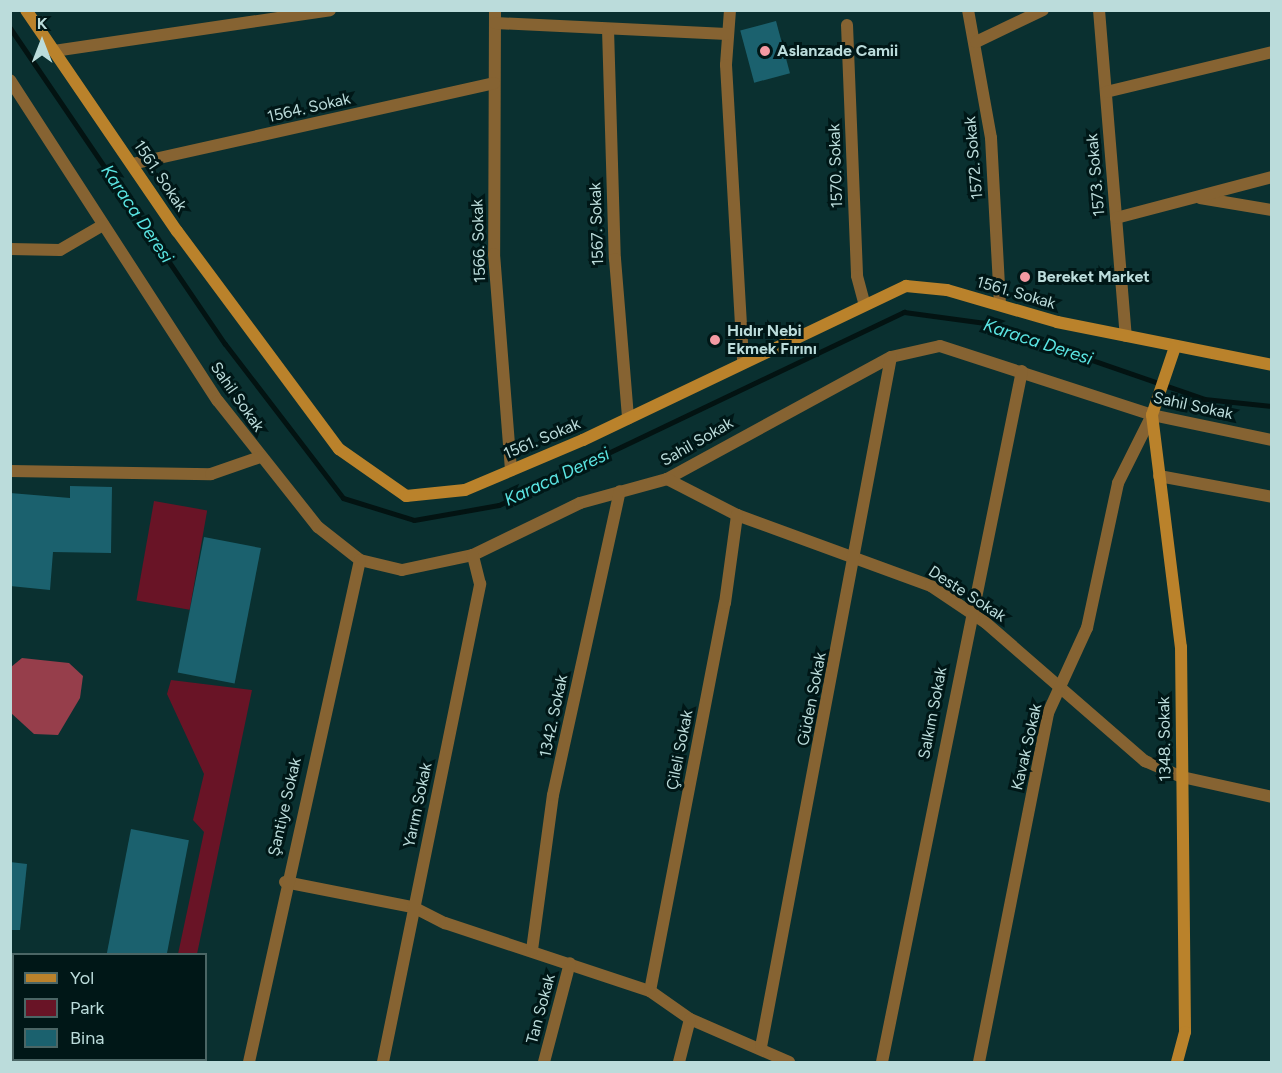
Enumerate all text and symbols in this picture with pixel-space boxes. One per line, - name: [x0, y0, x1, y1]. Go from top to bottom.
- north arrow: [12, 12, 72, 72]
- text: K: [37, 14, 47, 33]
- place label: Aslanzade Camii: [777, 41, 898, 61]
- marker: Aslanzade Camii: [758, 44, 772, 58]
- street label: 1564. Sokak: [266, 89, 352, 127]
- street label: 1572. Sokak: [961, 116, 987, 200]
- street label: 1570. Sokak: [825, 123, 847, 209]
- street label: 1573. Sokak: [1083, 133, 1109, 217]
- street label: 1561. Sokak: [129, 137, 191, 215]
- water label: Karaca Deresi: [96, 161, 178, 267]
- street label: 1567. Sokak: [586, 182, 608, 266]
- street label: 1566. Sokak: [468, 199, 490, 283]
- place label: Bereket Market: [1037, 267, 1150, 287]
- marker: Bereket Market: [1018, 270, 1032, 284]
- street label: 1561. Sokak: [974, 273, 1058, 313]
- water label: Karaca Deresi: [981, 314, 1095, 370]
- place label: Hıdır Nebi Ekmek Fırını: [727, 321, 817, 359]
- marker: Hıdır Nebi Ekmek Fırını: [708, 333, 722, 347]
- street label: Sahil Sokak: [206, 358, 268, 436]
- street label: Sahil Sokak: [1152, 388, 1234, 424]
- street label: 1561. Sokak: [501, 414, 583, 464]
- street label: Sahil Sokak: [657, 414, 737, 470]
- water label: Karaca Deresi: [501, 443, 613, 511]
- street label: Deste Sokak: [925, 562, 1009, 626]
- street label: Güden Sokak: [794, 651, 830, 747]
- street label: Salkım Sokak: [915, 665, 951, 761]
- street label: 1342. Sokak: [536, 673, 572, 759]
- street label: 1348. Sokak: [1155, 696, 1175, 782]
- street label: Kavak Sokak: [1008, 702, 1046, 792]
- street label: Çileli Sokak: [663, 708, 697, 792]
- street label: Şantiye Sokak: [264, 756, 306, 858]
- street label: Yarım Sokak: [400, 761, 436, 849]
- legend: [12, 953, 207, 1061]
- text: Yol: [70, 967, 94, 989]
- street label: Tan Sokak: [522, 972, 560, 1046]
- text: Park: [70, 997, 104, 1019]
- text: Bina: [70, 1027, 104, 1049]

